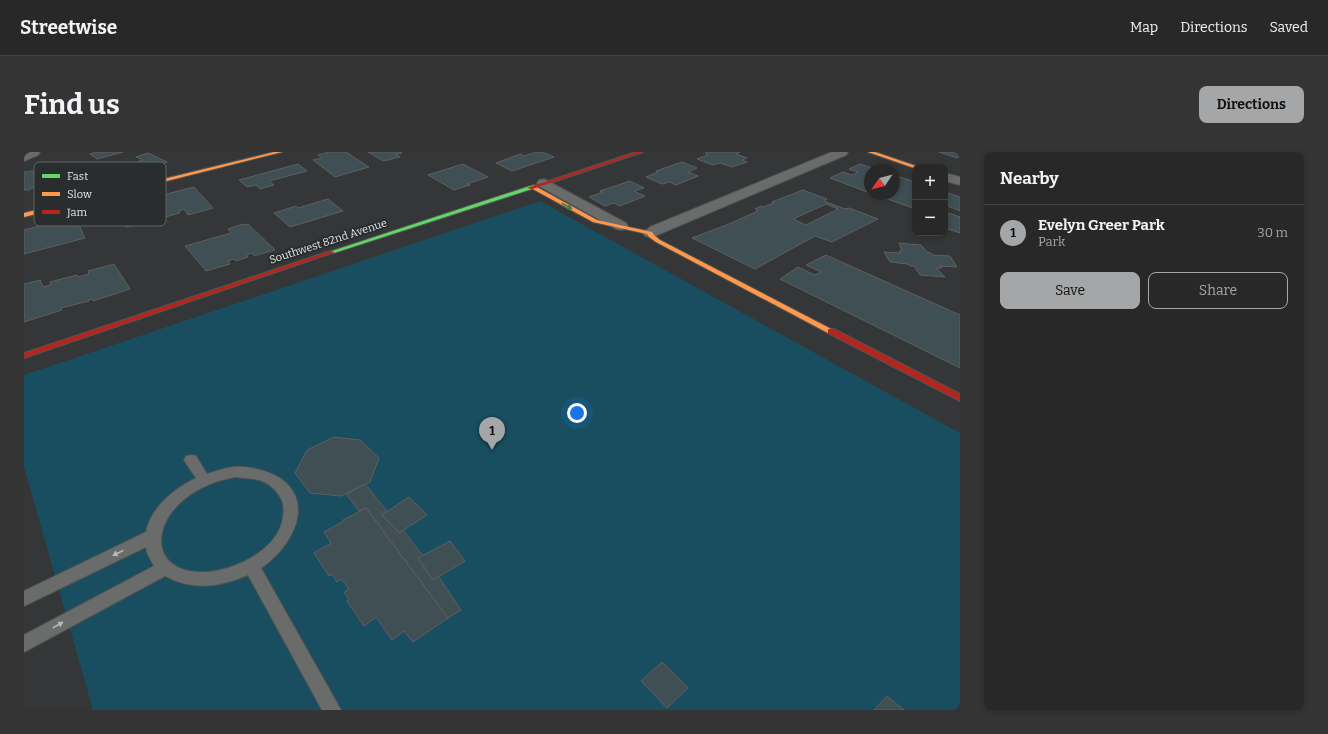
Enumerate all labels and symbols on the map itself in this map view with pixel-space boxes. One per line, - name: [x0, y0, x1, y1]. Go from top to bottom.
- legend: [34, 162, 166, 226]
- north arrow: [864, 164, 900, 200]
- text: Fast: [67, 170, 88, 183]
- text: Slow: [67, 188, 92, 201]
- one-way arrow: [561, 202, 573, 209]
- text: Jam: [66, 206, 87, 219]
- street label: Southwest 82nd Avenue: [268, 216, 389, 267]
- your location: [567, 403, 587, 423]
- pin: 1: [479, 417, 505, 450]
- one-way arrow: [113, 550, 124, 556]
- one-way arrow: [52, 621, 64, 628]

